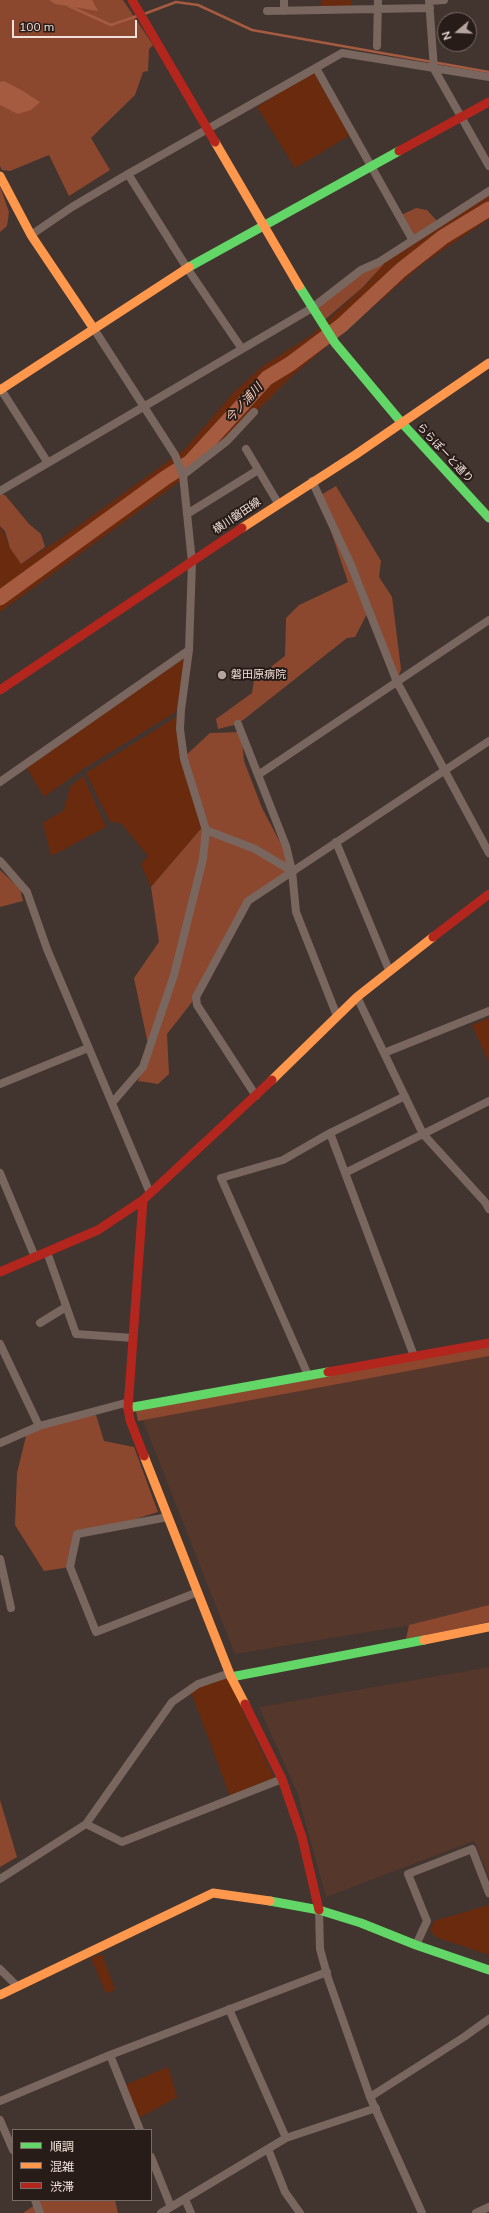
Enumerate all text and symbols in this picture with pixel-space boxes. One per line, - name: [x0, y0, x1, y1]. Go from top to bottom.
- scale bar: [14, 12, 139, 38]
- north arrow: [437, 12, 477, 52]
- text: 100 m: [19, 19, 54, 34]
- text: N: [439, 29, 455, 42]
- water label: 今ノ浦川: [223, 380, 265, 426]
- street label: ららぽーと通り: [414, 420, 476, 486]
- street label: 横川磐田線: [211, 495, 263, 537]
- place label: 磐田原病院: [231, 668, 286, 682]
- marker: 磐田原病院: [216, 669, 228, 681]
- legend: [12, 2129, 152, 2201]
- text: 順調: [50, 2139, 74, 2154]
- text: 混雑: [50, 2159, 74, 2174]
- text: 渋滞: [50, 2179, 74, 2194]

